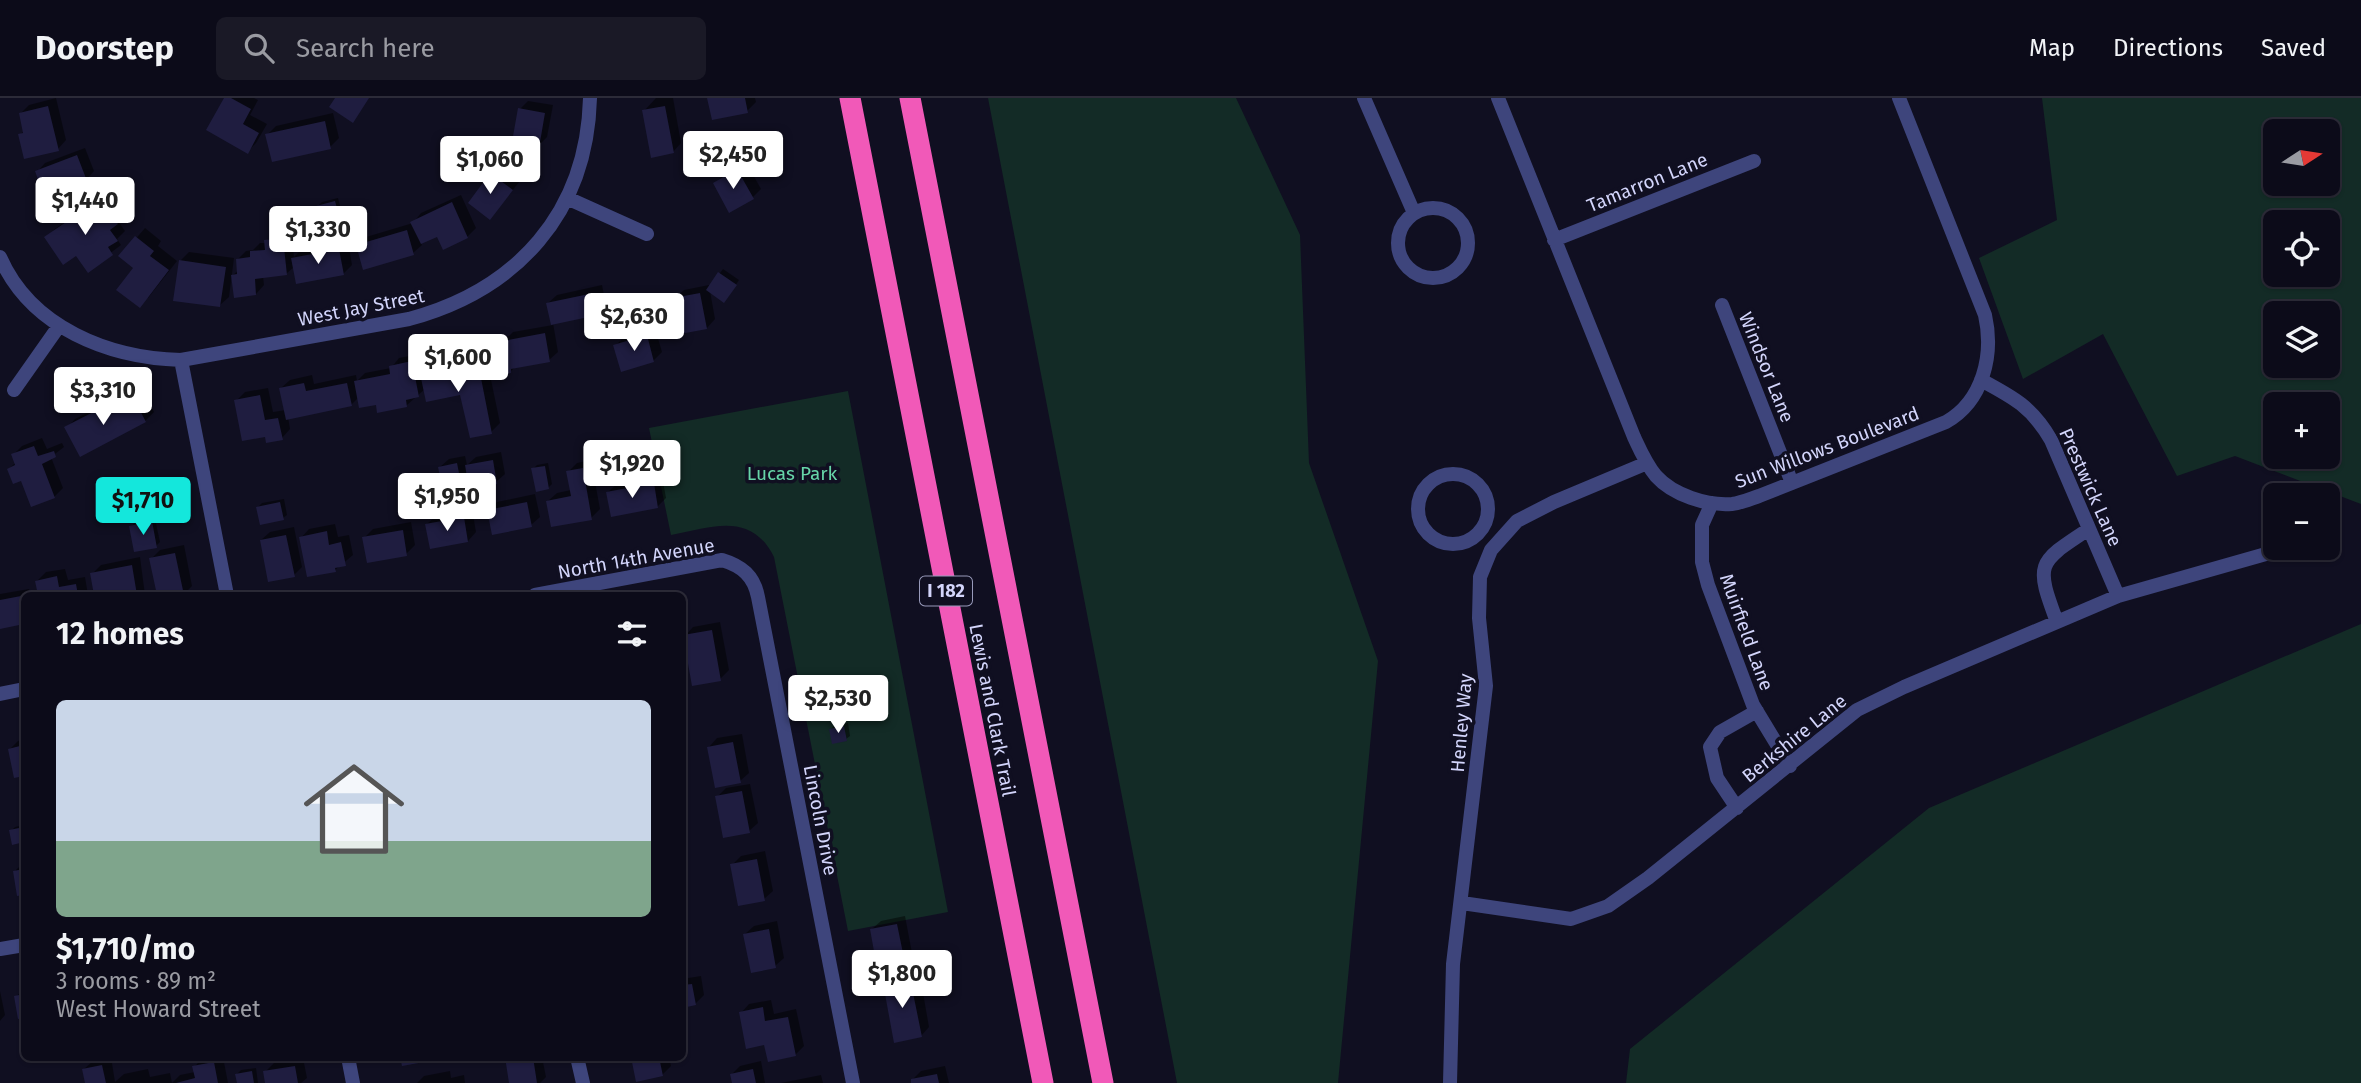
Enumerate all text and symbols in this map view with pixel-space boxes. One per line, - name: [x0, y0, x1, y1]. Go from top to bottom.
- search box: [216, 17, 706, 80]
- text: Doorstep: [35, 28, 174, 68]
- icon: search: [240, 29, 278, 67]
- text: Search here: [296, 33, 435, 64]
- text: Map: [2029, 34, 2075, 62]
- text: Directions: [2113, 34, 2223, 62]
- text: Saved: [2261, 34, 2326, 62]
- north arrow: [2263, 119, 2340, 196]
- map controls: [2263, 119, 2340, 560]
- pin: $2,450: [676, 132, 790, 191]
- pin: $1,060: [433, 136, 547, 196]
- text: $2,450: [699, 140, 767, 168]
- text: $1,060: [456, 145, 524, 173]
- street label: Tamarron Lane: [1583, 148, 1711, 217]
- pin: $1,440: [28, 178, 142, 237]
- text: $1,440: [52, 186, 118, 214]
- pin: $1,330: [261, 206, 375, 266]
- button: locate: [2263, 210, 2340, 287]
- text: $1,330: [285, 215, 351, 243]
- street label: West Jay Street: [296, 284, 426, 331]
- pin: $2,630: [577, 294, 691, 353]
- button: layers: [2263, 301, 2340, 378]
- text: $2,630: [600, 302, 668, 330]
- street label: Windsor Lane: [1734, 309, 1799, 426]
- pin: $1,600: [401, 334, 515, 394]
- text: $1,600: [424, 343, 492, 371]
- pin: $3,310: [46, 368, 160, 427]
- text: $3,310: [70, 376, 136, 404]
- button: +: [2263, 392, 2340, 469]
- street label: Sun Willows Boulevard: [1732, 402, 1922, 493]
- street label: Prestwick Lane: [2054, 424, 2127, 550]
- pin: $1,920: [575, 440, 689, 500]
- text: $1,920: [599, 449, 665, 477]
- park label: Lucas Park: [747, 462, 838, 485]
- pin: $1,950: [390, 474, 504, 533]
- pin: $1,710: [86, 478, 200, 537]
- text: $1,950: [414, 482, 480, 510]
- button: −: [2263, 483, 2340, 560]
- text: $1,710: [112, 486, 174, 514]
- street label: North 14th Avenue: [556, 533, 716, 584]
- street label: Muirfield Lane: [1715, 571, 1778, 694]
- road number: I 182: [920, 576, 972, 606]
- icon: filters: [613, 615, 651, 653]
- text: 12 homes: [56, 616, 184, 652]
- street label: Lewis and Clark Trail: [964, 622, 1021, 799]
- street label: Henley Way: [1446, 672, 1477, 773]
- pin: $2,530: [781, 676, 895, 735]
- text: $2,530: [804, 684, 872, 712]
- street label: Berkshire Lane: [1738, 689, 1851, 787]
- icon: home: [291, 746, 417, 872]
- street label: Lincoln Drive: [799, 763, 842, 877]
- text: $1,710/mo: [56, 931, 195, 967]
- pin: $1,800: [845, 950, 959, 1010]
- text: $1,800: [868, 959, 936, 987]
- text: 3 rooms · 89 m²: [56, 967, 216, 995]
- text: West Howard Street: [56, 995, 261, 1023]

